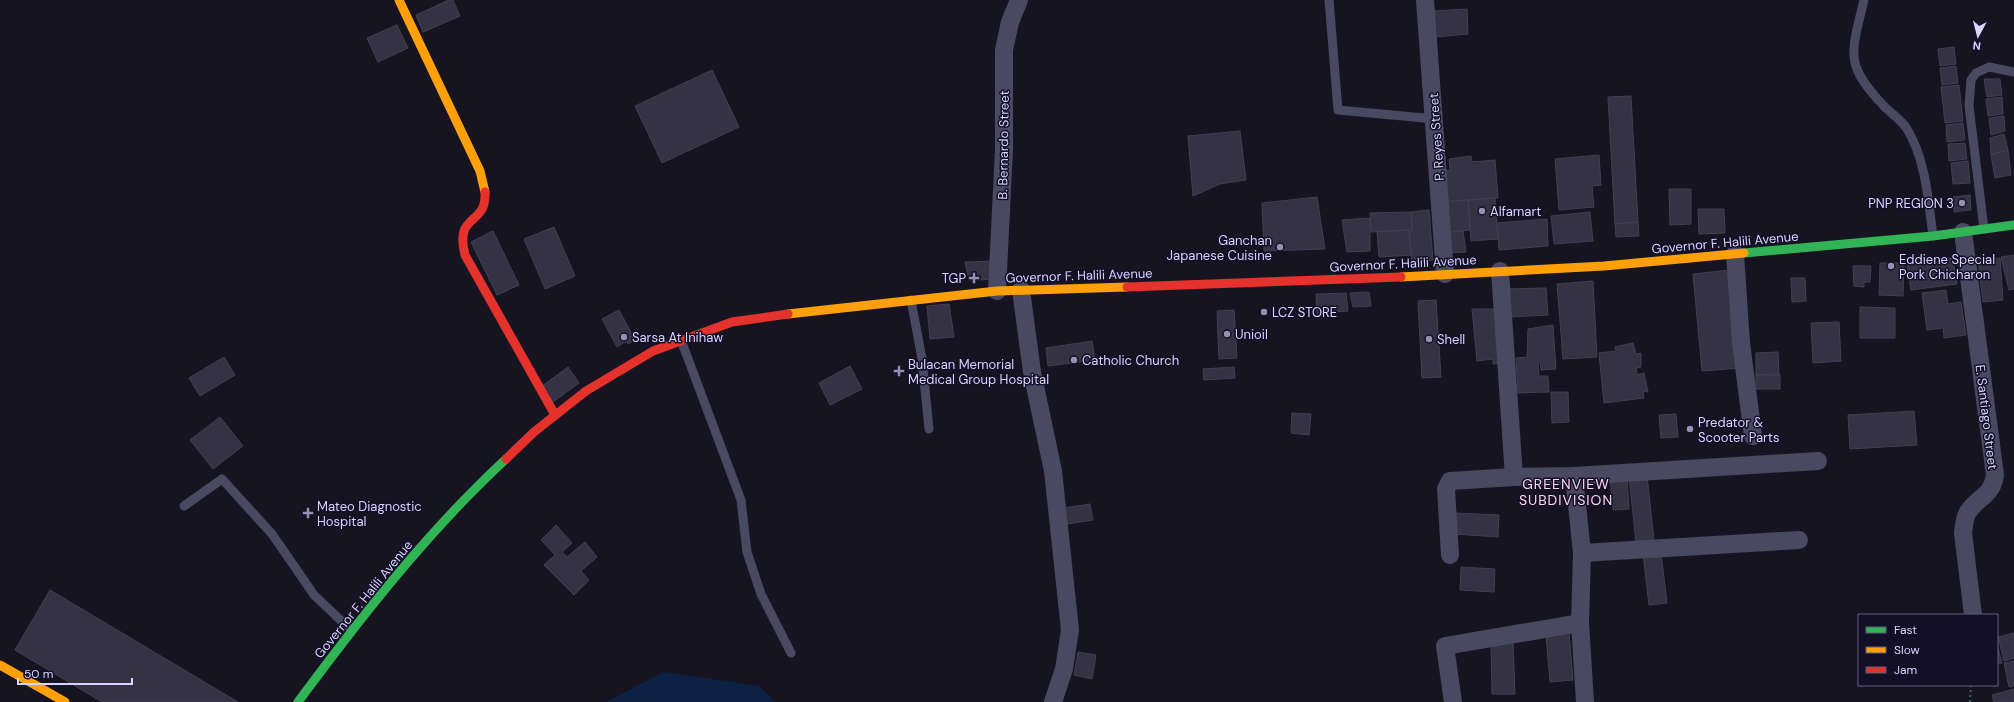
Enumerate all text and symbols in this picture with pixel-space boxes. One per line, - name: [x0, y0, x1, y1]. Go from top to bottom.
- north arrow: [1958, 16, 1998, 56]
- text: N: [1972, 38, 1982, 53]
- street label: B. Bernardo Street: [994, 90, 1013, 200]
- street label: P. Reyes Street: [1425, 93, 1448, 181]
- place label: PNP REGION 3: [1868, 195, 1954, 212]
- marker: PNP REGION 3: [1957, 198, 1967, 208]
- place label: Alfamart: [1490, 203, 1541, 220]
- marker: Alfamart: [1477, 206, 1487, 216]
- street label: Governor F. Halili Avenue: [1651, 228, 1799, 257]
- place label: Ganchan Japanese Cuisine: [1167, 232, 1272, 264]
- marker: Ganchan Japanese Cuisine: [1275, 242, 1285, 252]
- street label: Governor F. Halili Avenue: [1329, 251, 1477, 276]
- place label: Eddiene Special Pork Chicharon: [1899, 251, 1995, 283]
- marker: Eddiene Special Pork Chicharon: [1886, 261, 1896, 271]
- street label: Governor F. Halili Avenue: [1005, 264, 1153, 287]
- place label: TGP: [942, 270, 966, 287]
- marker: TGP: [969, 273, 979, 283]
- place label: LCZ STORE: [1272, 304, 1337, 321]
- marker: LCZ STORE: [1259, 307, 1269, 317]
- place label: Unioil: [1235, 326, 1268, 343]
- place label: Sarsa At Inihaw: [632, 329, 723, 346]
- marker: Unioil: [1222, 329, 1232, 339]
- place label: Shell: [1437, 331, 1465, 348]
- marker: Sarsa At Inihaw: [619, 332, 629, 342]
- marker: Shell: [1424, 334, 1434, 344]
- place label: Catholic Church: [1082, 352, 1179, 369]
- marker: Catholic Church: [1069, 355, 1079, 365]
- place label: Bulacan Memorial Medical Group Hospital: [908, 356, 1049, 388]
- street label: E. Santiago Street: [1972, 364, 2001, 471]
- marker: Bulacan Memorial Medical Group Hospital: [893, 365, 905, 377]
- place label: Predator & Scooter Parts: [1698, 414, 1779, 446]
- marker: Predator & Scooter Parts: [1685, 424, 1695, 434]
- district label: GREENVIEW SUBDIVISION: [1519, 475, 1613, 509]
- place label: Mateo Diagnostic Hospital: [317, 498, 422, 530]
- marker: Mateo Diagnostic Hospital: [302, 507, 314, 519]
- street label: Governor F. Halili Avenue: [310, 537, 416, 662]
- legend: [1858, 614, 1998, 686]
- text: Fast: [1894, 622, 1917, 638]
- text: Slow: [1894, 642, 1920, 658]
- scale bar: [18, 660, 132, 686]
- text: Jam: [1894, 662, 1917, 678]
- text: 50 m: [24, 666, 53, 682]

